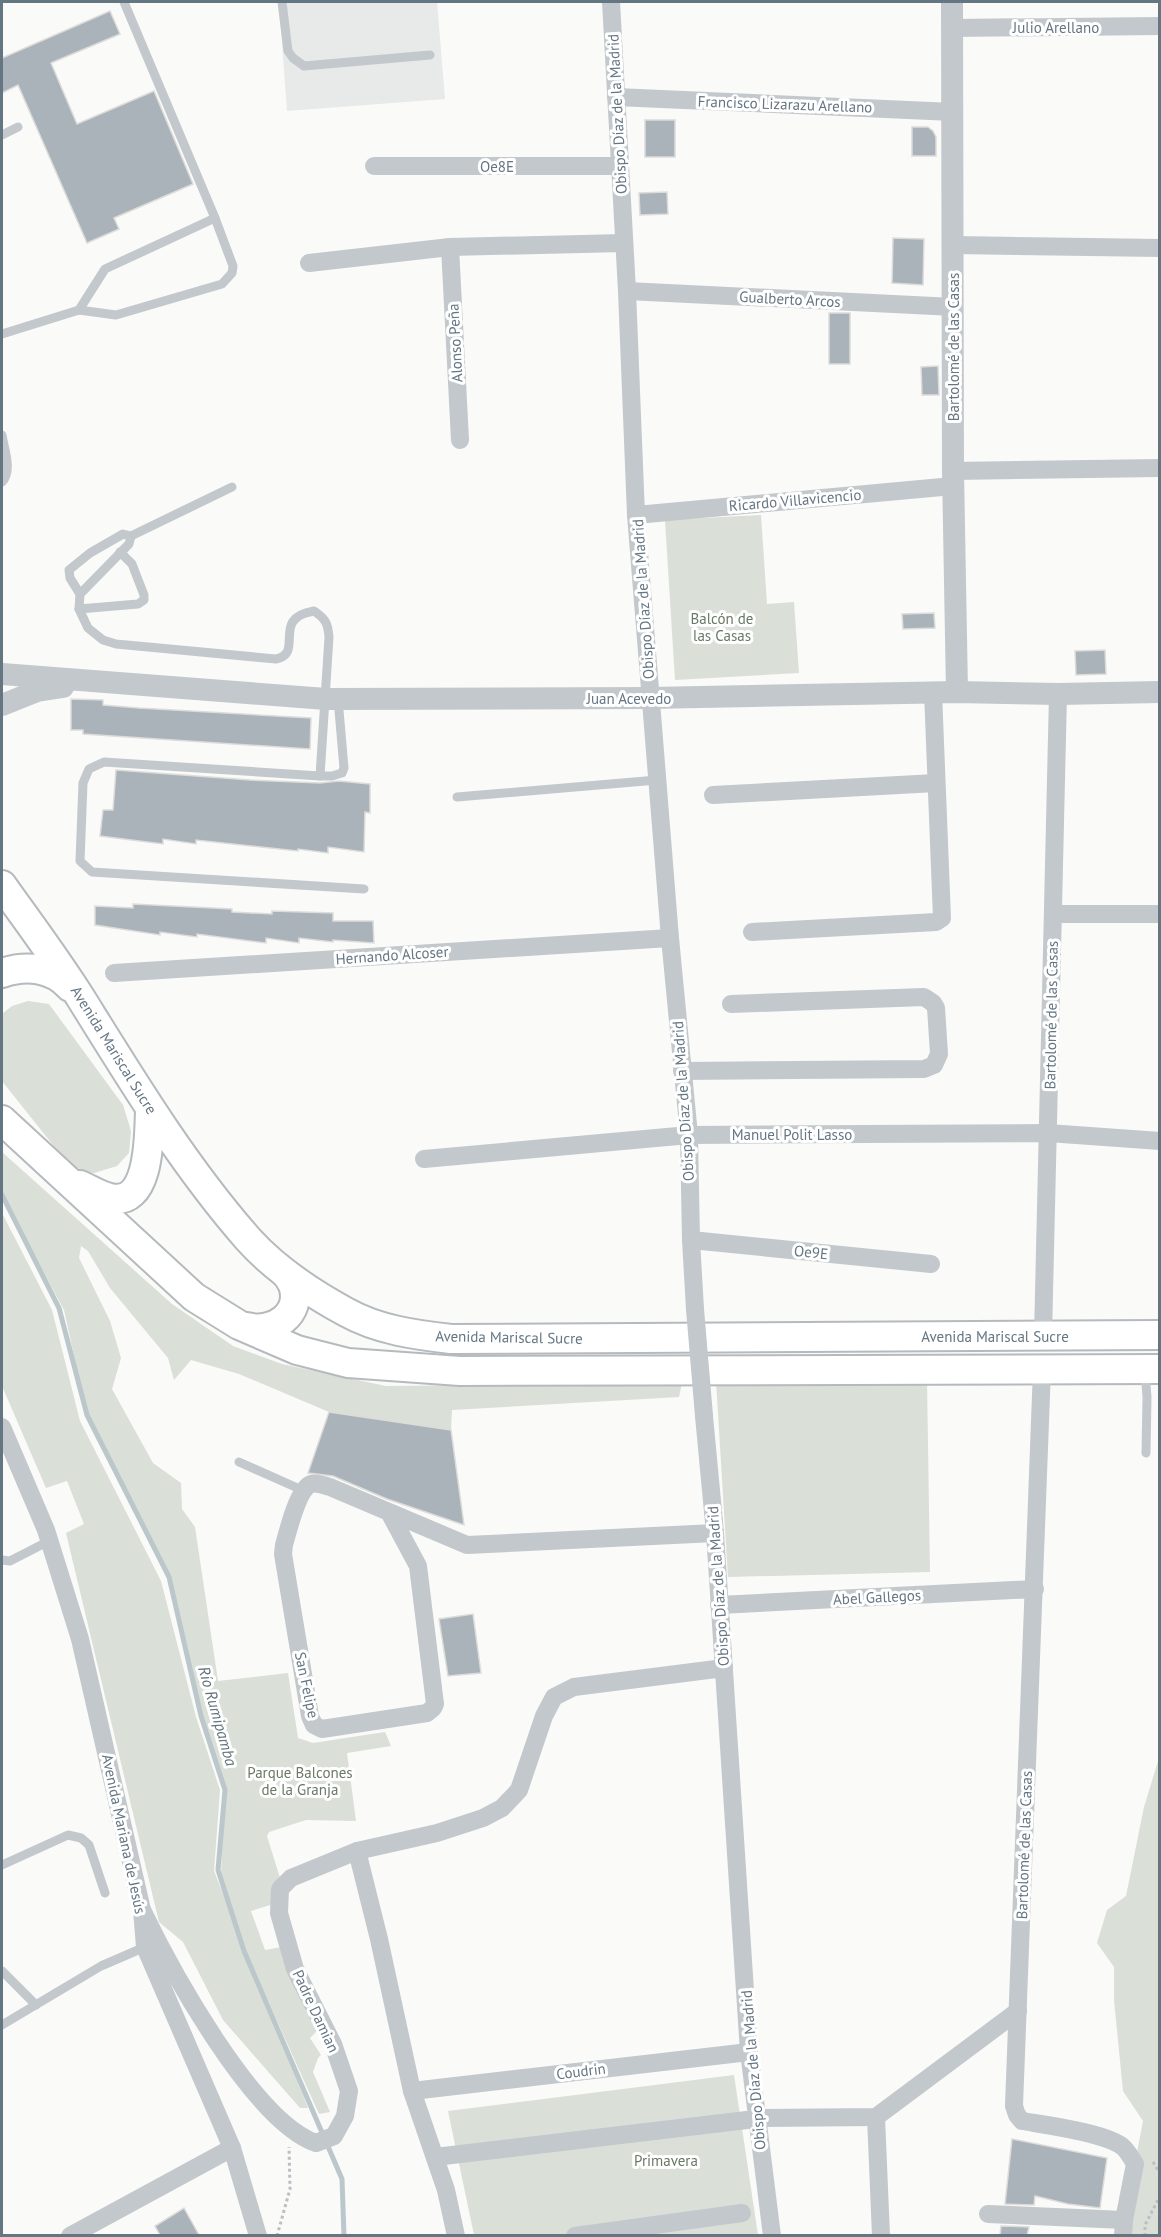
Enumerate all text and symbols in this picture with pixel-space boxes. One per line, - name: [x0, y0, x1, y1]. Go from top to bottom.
- street label: Julio Arellano: [1012, 18, 1099, 37]
- street label: Obispo Díaz de la Madrid: [603, 33, 631, 195]
- street label: Francisco Lizarazu Arellano: [697, 91, 873, 117]
- street label: Oe8E: [480, 157, 514, 176]
- street label: Bartolomé de las Casas: [944, 273, 963, 421]
- street label: Gualberto Arcos: [739, 287, 841, 311]
- street label: Alonso Peña: [443, 303, 467, 383]
- street label: Ricardo Villavicencio: [728, 485, 862, 515]
- street label: Obispo Díaz de la Madrid: [628, 518, 658, 680]
- park label: Balcón de las Casas: [691, 609, 753, 645]
- street label: Juan Acevedo: [586, 689, 671, 708]
- street label: Bartolomé de las Casas: [1040, 941, 1062, 1089]
- street label: Hernando Alcoser: [335, 942, 449, 968]
- street label: Avenida Mariscal Sucre: [67, 982, 161, 1118]
- street label: Obispo Díaz de la Madrid: [668, 1020, 698, 1182]
- street label: Manuel Polit Lasso: [732, 1125, 852, 1144]
- street label: Oe9E: [793, 1241, 829, 1263]
- street label: Avenida Mariscal Sucre: [435, 1326, 583, 1348]
- street label: Avenida Mariscal Sucre: [921, 1327, 1069, 1346]
- street label: Obispo Díaz de la Madrid: [703, 1505, 733, 1667]
- street label: Abel Gallegos: [832, 1585, 922, 1609]
- street label: San Felipe: [291, 1650, 323, 1720]
- water label: Río Rumipamba: [194, 1664, 242, 1768]
- street label: Avenida Mariana de Jesús: [98, 1753, 150, 1915]
- park label: Parque Balcones de la Granja: [247, 1763, 353, 1799]
- street label: Bartolomé de las Casas: [1012, 1770, 1036, 1920]
- street label: Padre Damian: [289, 1967, 343, 2055]
- street label: Obispo Díaz de la Madrid: [737, 1989, 769, 2151]
- street label: Coudrin: [555, 2059, 607, 2083]
- park label: Primavera: [634, 2151, 698, 2170]

